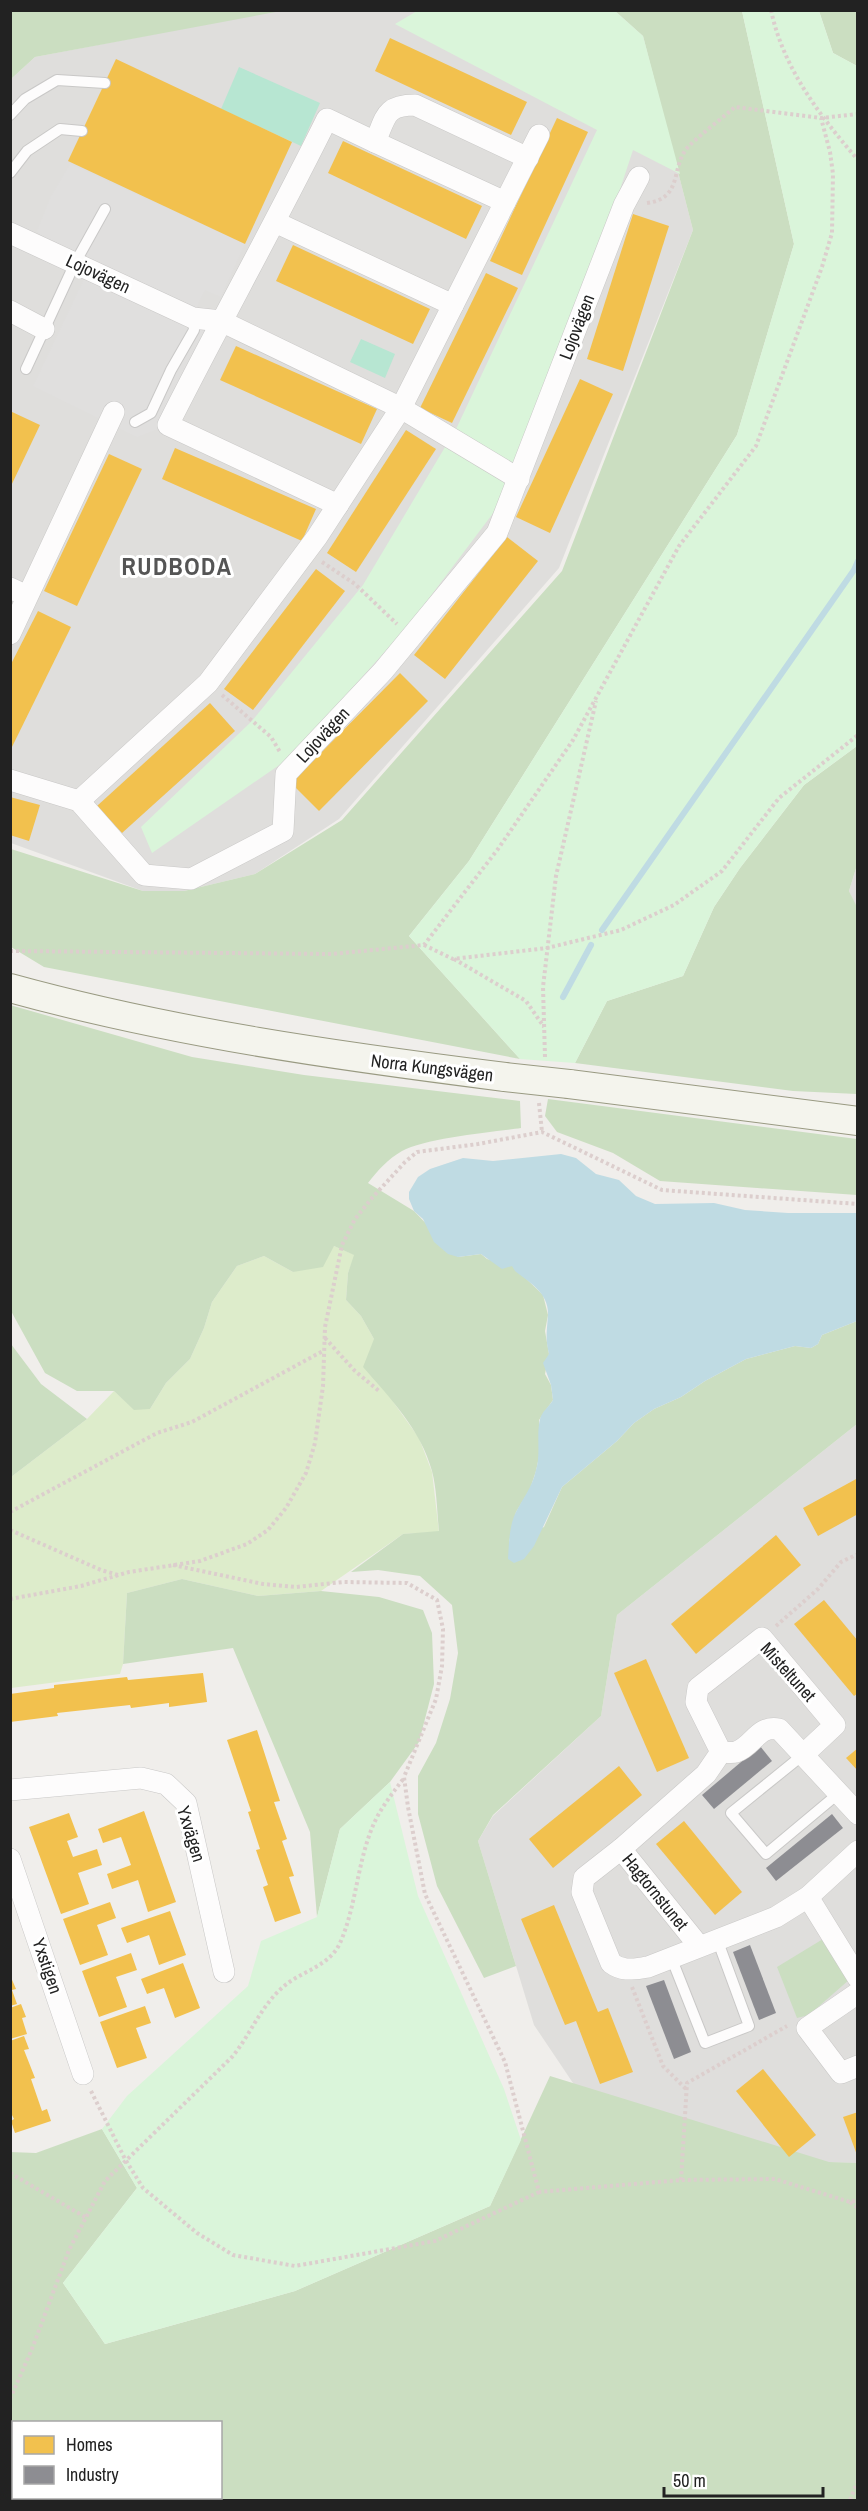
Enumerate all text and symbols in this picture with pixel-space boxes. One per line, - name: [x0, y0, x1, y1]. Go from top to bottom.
- street label: Lojovägen: [62, 248, 134, 299]
- street label: Lojovägen: [553, 291, 600, 363]
- district label: RUDBODA: [121, 550, 233, 582]
- street label: Lojovägen: [290, 701, 355, 768]
- street label: Norra Kungsvägen: [369, 1048, 495, 1087]
- street label: Misteltunet: [755, 1636, 822, 1707]
- street label: Yxvägen: [171, 1803, 212, 1865]
- street label: Hagtornstunet: [616, 1848, 694, 1936]
- street label: Yxstigen: [26, 1935, 69, 1997]
- legend: [12, 2421, 222, 2499]
- text: Homes: [66, 2432, 113, 2457]
- scale bar: [664, 2460, 823, 2498]
- text: Industry: [66, 2462, 119, 2487]
- text: 50 m: [673, 2468, 706, 2493]

